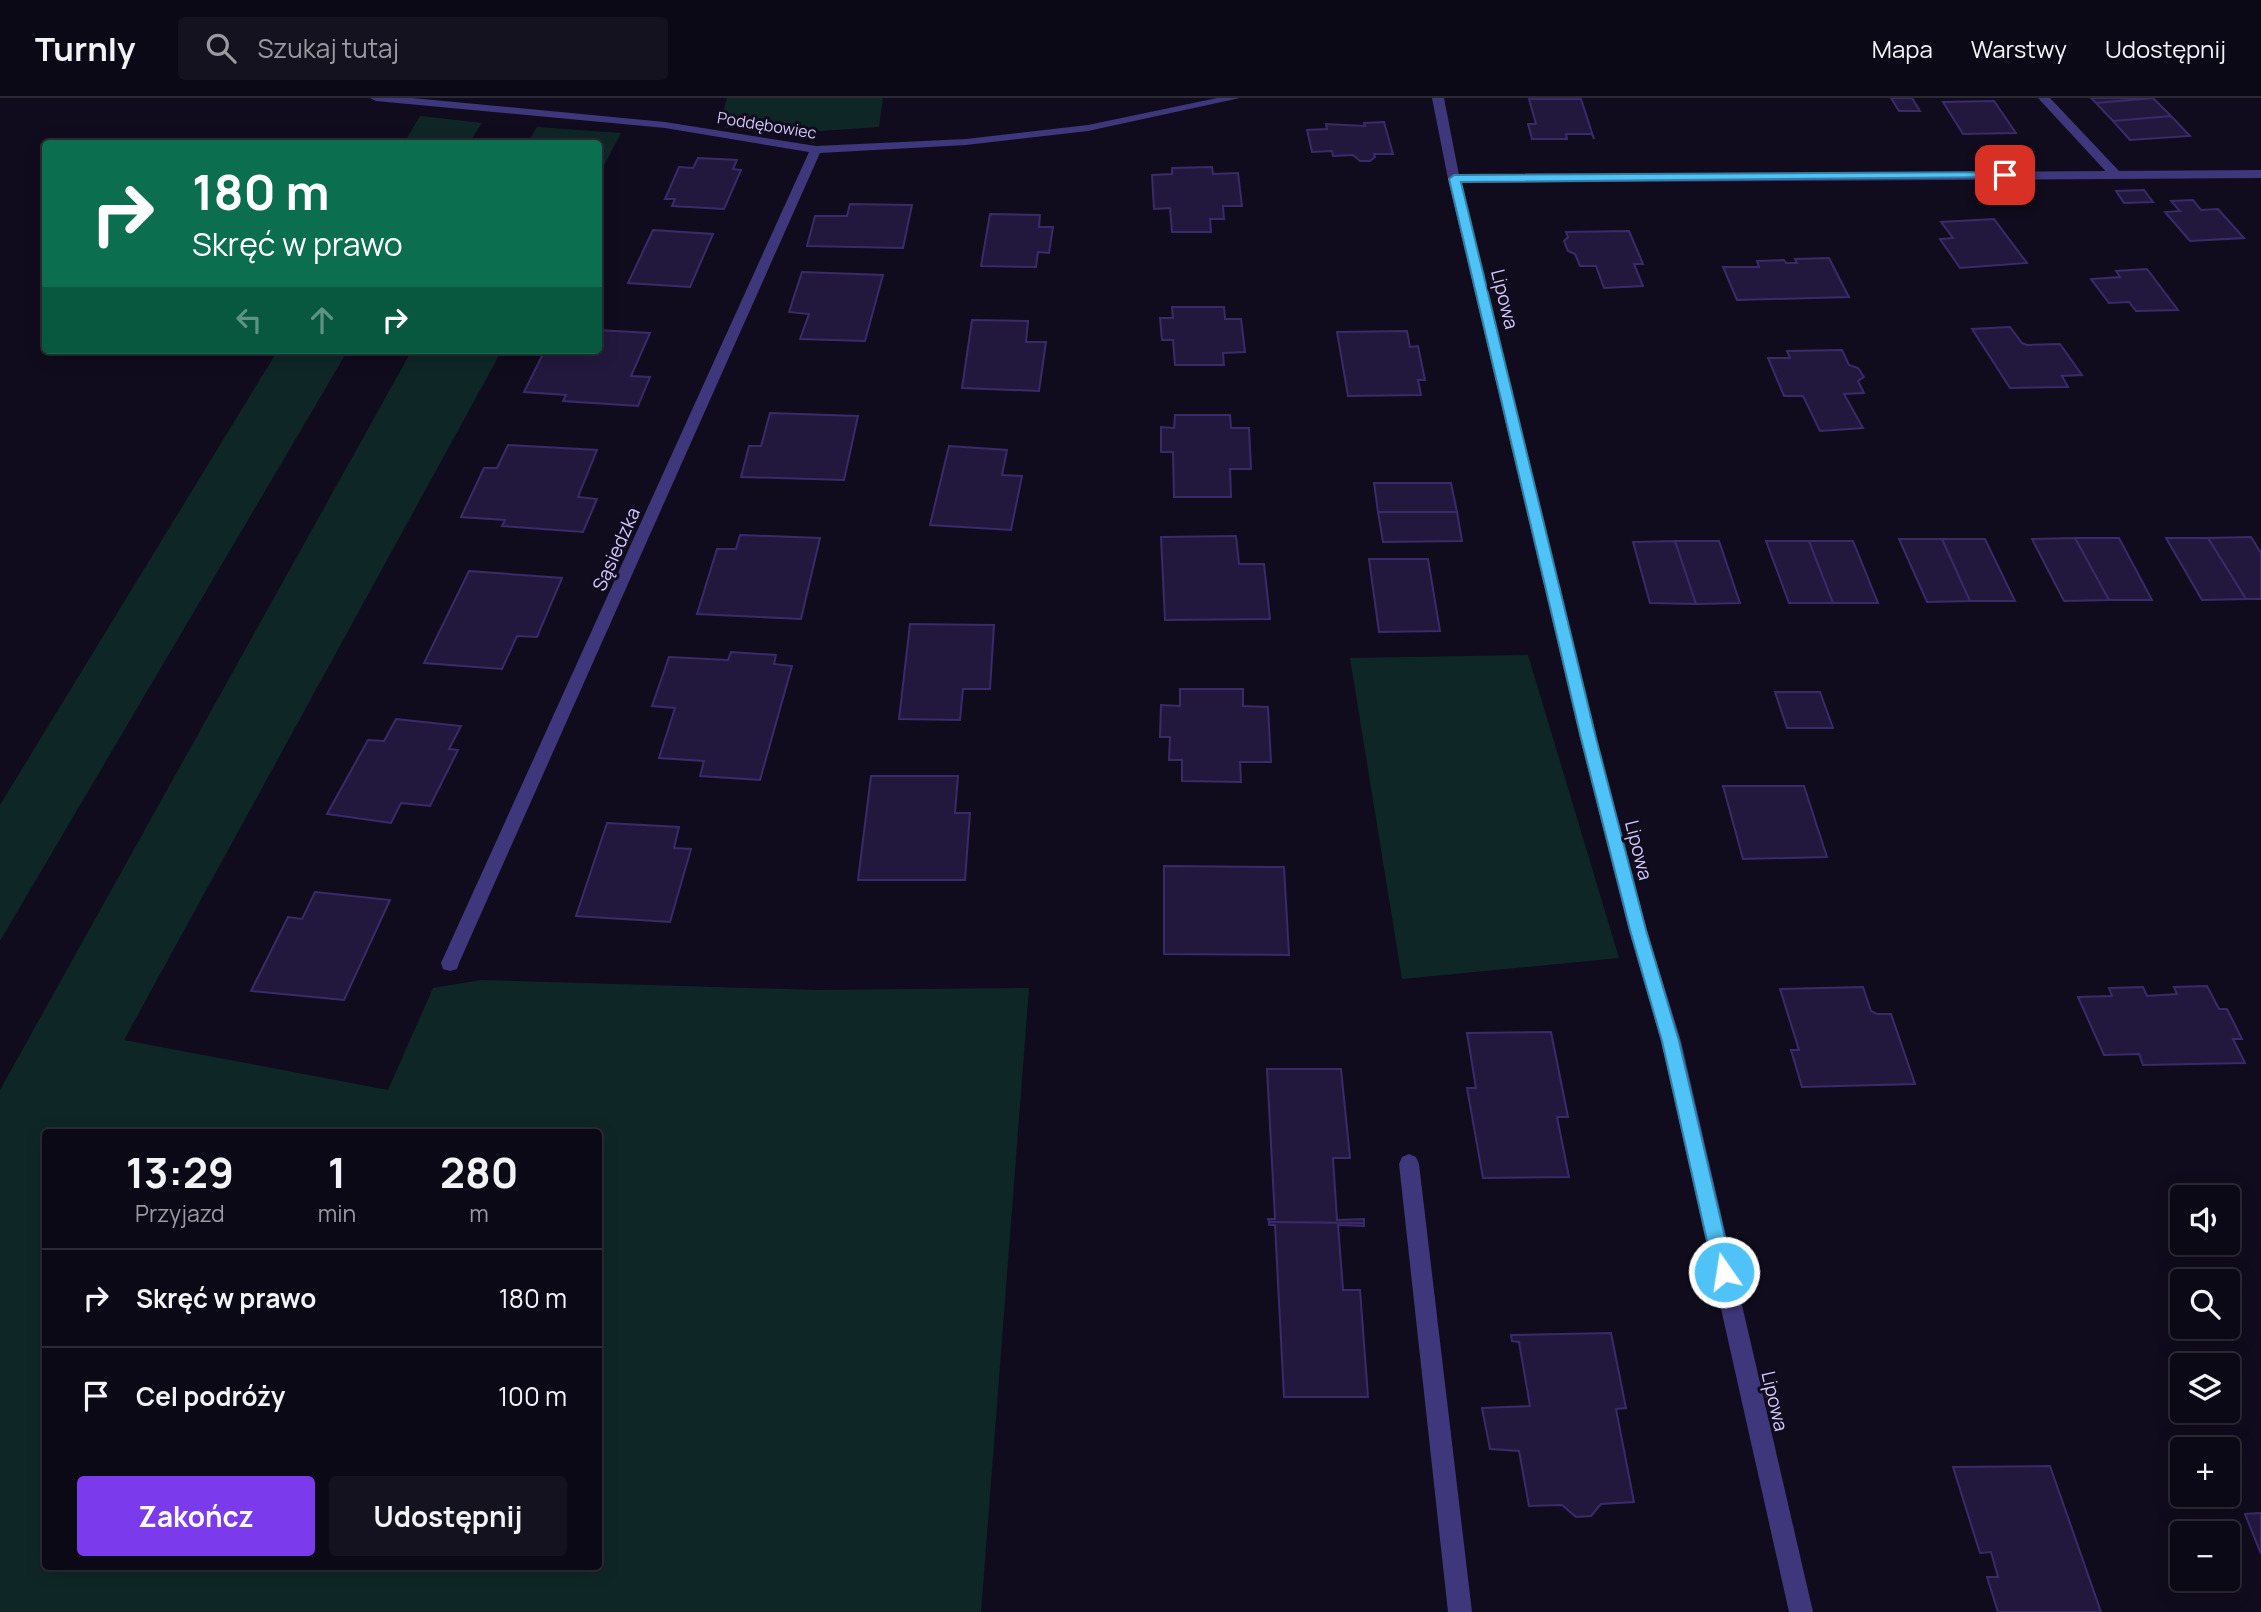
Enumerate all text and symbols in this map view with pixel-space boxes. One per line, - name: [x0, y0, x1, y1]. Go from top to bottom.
- search box: [178, 17, 668, 80]
- text: Turnly: [35, 26, 136, 71]
- icon: search: [202, 29, 240, 67]
- text: Szukaj tutaj: [258, 30, 399, 66]
- text: Mapa: [1872, 32, 1933, 65]
- text: Warstwy: [1971, 32, 2067, 65]
- text: Udostępnij: [2105, 32, 2226, 65]
- street label: Poddębowiec: [716, 106, 818, 144]
- pin: [1975, 145, 2035, 205]
- icon: arrive: [1986, 156, 2024, 194]
- text: 180 m: [192, 158, 330, 225]
- icon: right: [77, 168, 168, 259]
- text: Skręć w prawo: [192, 222, 403, 266]
- street label: Lipowa: [1485, 266, 1525, 332]
- icon: left: [230, 301, 268, 339]
- icon: ahead: [303, 301, 341, 339]
- icon: right: [376, 301, 414, 339]
- street label: Sąsiedzka: [586, 503, 646, 595]
- street label: Lipowa: [1619, 817, 1659, 883]
- text: 13:29: [126, 1143, 234, 1201]
- text: 1: [328, 1143, 346, 1201]
- text: 280: [440, 1143, 518, 1201]
- map controls: [2170, 1185, 2240, 1591]
- button: sound: [2170, 1185, 2240, 1255]
- text: Przyjazd: [135, 1197, 225, 1229]
- text: min: [318, 1197, 356, 1229]
- text: m: [469, 1197, 489, 1229]
- position arrow: [1687, 1235, 1761, 1309]
- button: search: [2170, 1269, 2240, 1339]
- icon: right: [77, 1279, 115, 1317]
- text: Skręć w prawo: [136, 1280, 316, 1316]
- text: 180 m: [499, 1280, 567, 1316]
- button: layers: [2170, 1353, 2240, 1423]
- street label: Lipowa: [1755, 1368, 1795, 1434]
- icon: arrive: [77, 1377, 115, 1415]
- text: Cel podróży: [136, 1378, 285, 1414]
- text: 100 m: [498, 1378, 567, 1414]
- button: +: [2170, 1437, 2240, 1507]
- button: Zakończ: [77, 1476, 315, 1556]
- button: Udostępnij: [329, 1476, 567, 1556]
- button: −: [2170, 1521, 2240, 1591]

